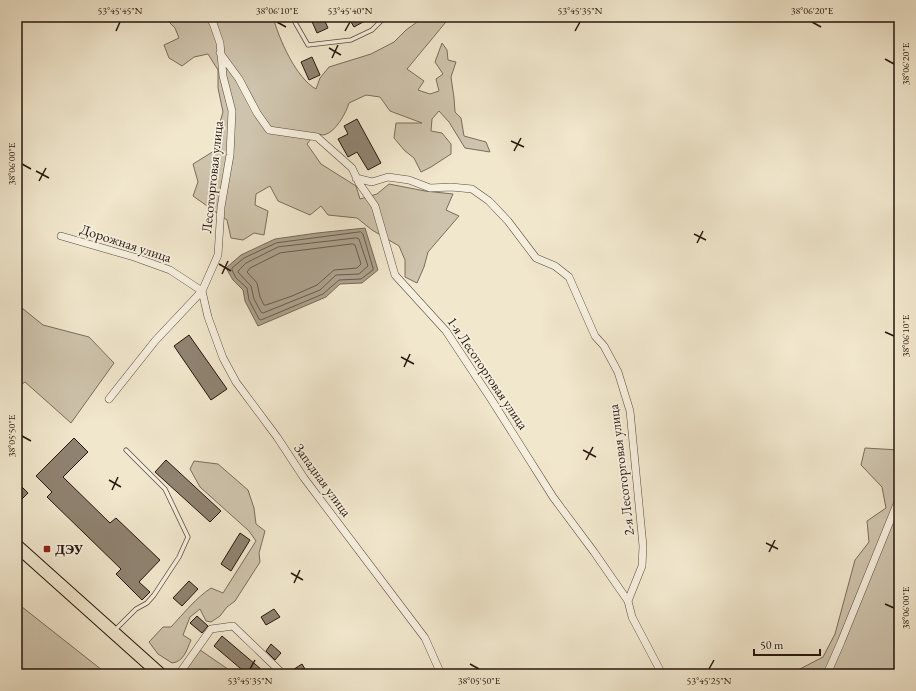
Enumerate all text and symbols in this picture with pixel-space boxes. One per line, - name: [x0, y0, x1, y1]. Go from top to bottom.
- text: 53°45'45"N: [98, 4, 143, 17]
- text: 38°06'10"E: [256, 4, 299, 17]
- text: 53°45'40"N: [328, 4, 373, 17]
- text: 53°45'35"N: [558, 4, 603, 17]
- text: 38°06'20"E: [791, 4, 834, 17]
- text: 38°06'20"E: [899, 42, 912, 85]
- street label: Лесоторговая улица: [197, 120, 227, 234]
- text: 38°06'00"E: [5, 142, 18, 185]
- street label: Дорожная улица: [78, 220, 174, 266]
- street label: 1-я Лесоторговая улица: [444, 313, 533, 433]
- text: 38°06'10"E: [899, 314, 912, 357]
- street label: 2-я Лесоторговая улица: [604, 403, 638, 537]
- text: 38°05'50"E: [5, 414, 18, 457]
- street label: Западная улица: [290, 440, 356, 521]
- place label: ДЭУ: [55, 540, 84, 558]
- marker: ДЭУ: [42, 544, 52, 554]
- text: 38°06'00"E: [899, 586, 912, 629]
- scale bar: [754, 631, 820, 657]
- text: 50 m: [760, 637, 784, 653]
- text: 53°45'35"N: [228, 674, 273, 687]
- text: 38°05'50"E: [458, 674, 501, 687]
- text: 53°45'25"N: [687, 674, 732, 687]

